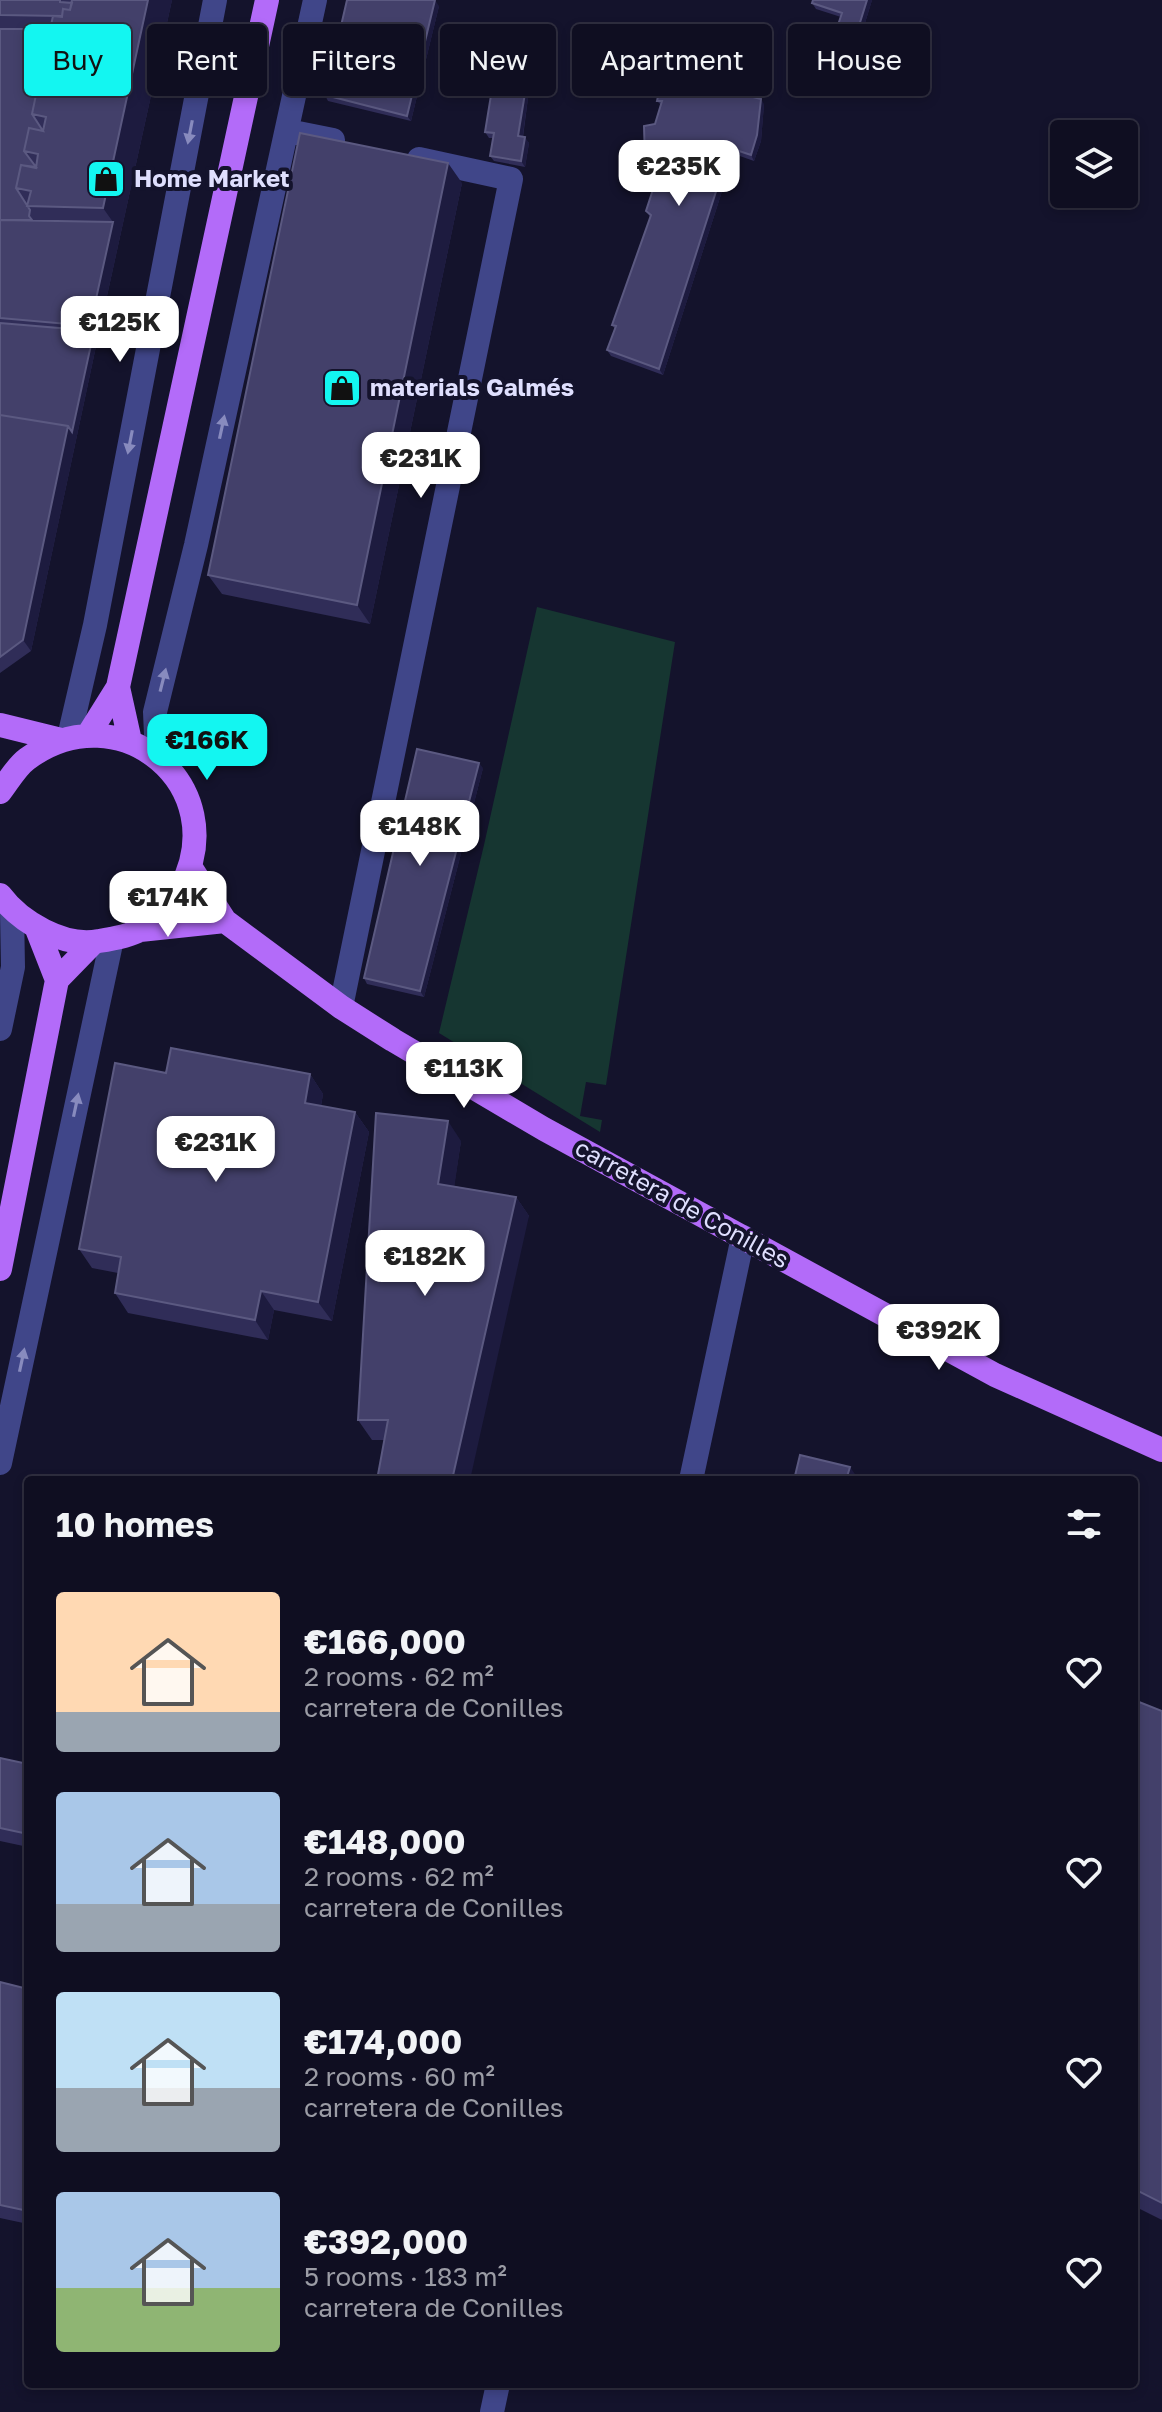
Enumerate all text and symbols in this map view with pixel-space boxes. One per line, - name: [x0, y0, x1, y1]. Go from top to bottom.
- chip: Buy: [24, 24, 131, 96]
- chip: Rent: [147, 24, 267, 96]
- chip: Filters: [283, 24, 424, 96]
- chip: New: [440, 24, 556, 96]
- chip: Apartment: [572, 24, 772, 96]
- chip: House: [788, 24, 930, 96]
- one-way arrow: [183, 119, 195, 144]
- map controls: [1050, 120, 1138, 208]
- button: layers: [1050, 120, 1138, 208]
- pin: €235K: [623, 140, 735, 208]
- text: €235K: [637, 150, 721, 181]
- shop icon: Home Market: [85, 158, 127, 200]
- place label: Home Market: [134, 163, 290, 192]
- pin: €125K: [64, 296, 176, 364]
- text: €125K: [79, 306, 161, 337]
- shop icon: materials Galmés: [321, 367, 363, 409]
- place label: materials Galmés: [370, 372, 574, 401]
- one-way arrow: [216, 414, 229, 439]
- one-way arrow: [123, 430, 135, 455]
- pin: €231K: [365, 432, 477, 500]
- text: €231K: [380, 442, 462, 473]
- one-way arrow: [157, 667, 170, 692]
- pin: €166K: [151, 714, 263, 782]
- text: €166K: [165, 724, 249, 755]
- pin: €148K: [364, 800, 476, 868]
- text: €148K: [378, 810, 462, 841]
- pin: €174K: [112, 871, 224, 939]
- text: €174K: [128, 881, 209, 912]
- pin: €113K: [408, 1042, 520, 1110]
- text: €113K: [424, 1052, 504, 1083]
- one-way arrow: [70, 1093, 83, 1118]
- pin: €231K: [160, 1116, 272, 1184]
- text: €231K: [175, 1126, 257, 1157]
- street label: carretera de Conilles: [571, 1132, 795, 1273]
- pin: €182K: [369, 1230, 481, 1298]
- text: €182K: [383, 1240, 467, 1271]
- pin: €392K: [883, 1304, 995, 1372]
- text: €392K: [896, 1314, 982, 1345]
- one-way arrow: [16, 1347, 29, 1372]
- icon: filters: [1062, 1502, 1106, 1546]
- text: 10 homes: [56, 1504, 214, 1544]
- text: €166,000: [304, 1621, 466, 1661]
- icon: home: [120, 1624, 216, 1720]
- icon: heart: [1062, 1650, 1106, 1694]
- text: 2 rooms · 62 m²: [304, 1661, 494, 1692]
- text: carretera de Conilles: [304, 1692, 564, 1723]
- text: €148,000: [304, 1821, 466, 1861]
- icon: home: [120, 1824, 216, 1920]
- icon: heart: [1062, 1850, 1106, 1894]
- text: 2 rooms · 62 m²: [304, 1861, 494, 1892]
- text: carretera de Conilles: [304, 1892, 564, 1923]
- text: €174,000: [304, 2021, 462, 2061]
- icon: home: [120, 2024, 216, 2120]
- icon: heart: [1062, 2050, 1106, 2094]
- text: 2 rooms · 60 m²: [304, 2061, 495, 2092]
- text: carretera de Conilles: [304, 2092, 564, 2123]
- text: €392,000: [304, 2221, 468, 2261]
- icon: home: [120, 2224, 216, 2320]
- icon: heart: [1062, 2250, 1106, 2294]
- text: 5 rooms · 183 m²: [304, 2261, 507, 2292]
- text: carretera de Conilles: [304, 2292, 564, 2323]

